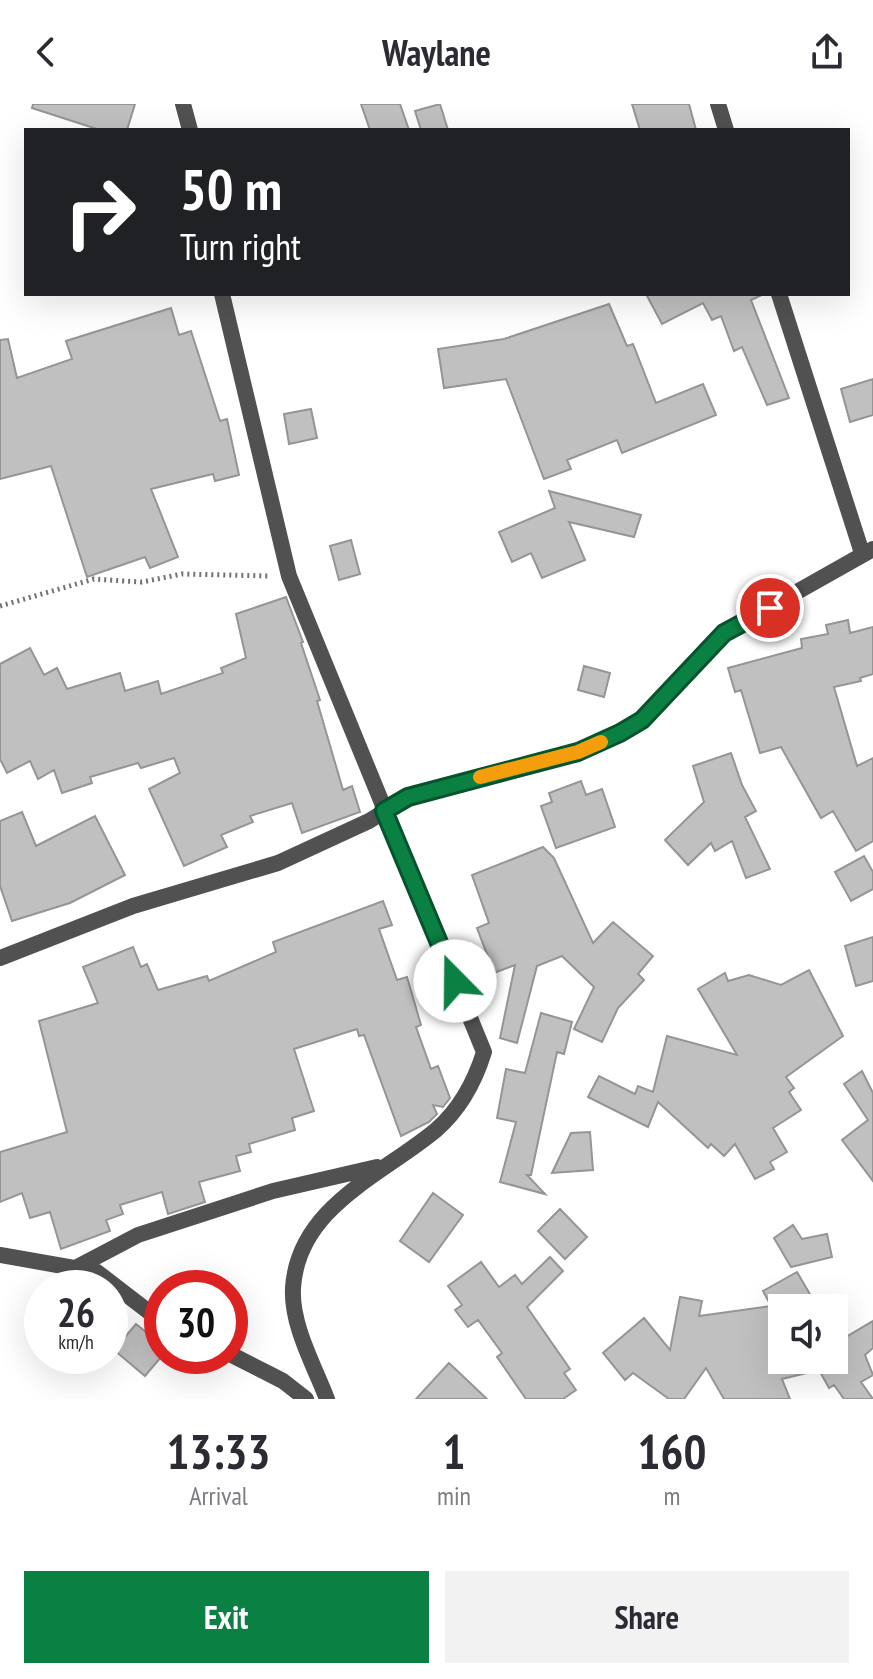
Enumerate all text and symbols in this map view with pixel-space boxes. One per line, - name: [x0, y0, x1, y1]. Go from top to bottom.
- text: Waylane: [382, 29, 491, 76]
- icon: back: [24, 30, 68, 74]
- icon: share: [805, 30, 849, 74]
- text: 50 m: [180, 153, 282, 225]
- icon: right: [48, 160, 152, 264]
- text: Turn right: [180, 223, 301, 270]
- pin: [736, 574, 804, 642]
- icon: arrive: [748, 586, 792, 630]
- position arrow: [413, 939, 497, 1023]
- speed limit sign: 30: [144, 1270, 248, 1374]
- text: 26: [57, 1286, 95, 1338]
- map controls: [768, 1294, 848, 1374]
- button: sound: [768, 1294, 848, 1374]
- text: km/h: [58, 1329, 94, 1355]
- text: 13:33: [167, 1420, 270, 1482]
- text: 1: [443, 1420, 465, 1482]
- text: 160: [638, 1420, 706, 1482]
- text: Arrival: [189, 1479, 248, 1512]
- text: min: [437, 1479, 471, 1512]
- text: m: [664, 1479, 680, 1512]
- button: Exit: [24, 1571, 429, 1663]
- button: Share: [445, 1571, 849, 1663]

